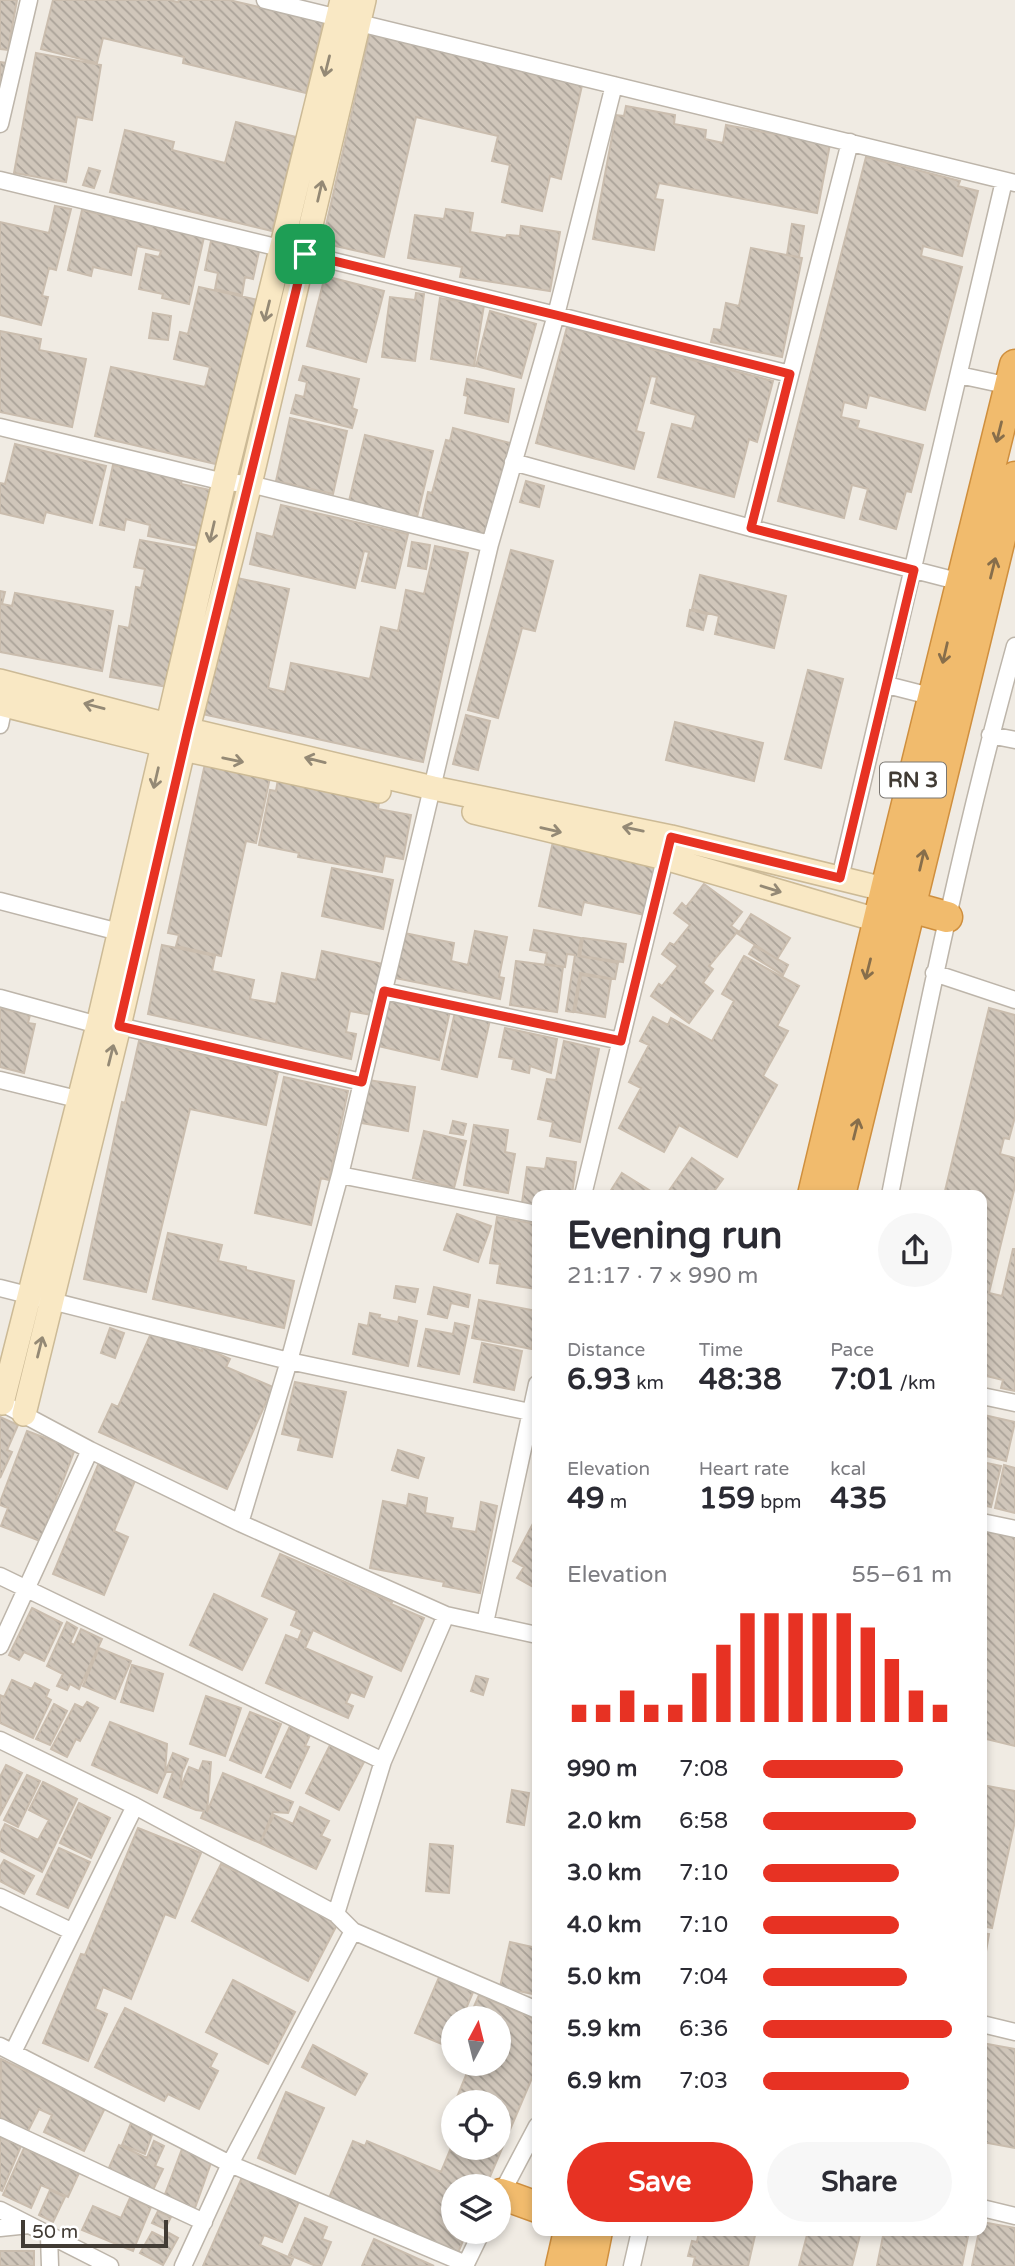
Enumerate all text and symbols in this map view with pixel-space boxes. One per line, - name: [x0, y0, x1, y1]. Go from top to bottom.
- one-way arrow: [319, 54, 333, 77]
- one-way arrow: [313, 180, 327, 203]
- pin: [275, 224, 335, 284]
- icon: arrive: [286, 235, 324, 273]
- one-way arrow: [260, 299, 273, 322]
- one-way arrow: [992, 420, 1005, 443]
- one-way arrow: [205, 520, 218, 543]
- one-way arrow: [987, 557, 1000, 580]
- one-way arrow: [938, 641, 951, 664]
- one-way arrow: [83, 698, 105, 711]
- one-way arrow: [304, 752, 327, 766]
- one-way arrow: [221, 753, 244, 767]
- road number: RN 3: [880, 762, 946, 798]
- one-way arrow: [149, 766, 162, 789]
- one-way arrow: [622, 822, 645, 836]
- one-way arrow: [539, 824, 562, 838]
- one-way arrow: [916, 850, 929, 872]
- one-way arrow: [759, 883, 781, 896]
- one-way arrow: [860, 957, 874, 980]
- one-way arrow: [105, 1044, 118, 1067]
- one-way arrow: [850, 1118, 863, 1141]
- text: Evening run: [567, 1213, 782, 1259]
- button: share: [878, 1213, 952, 1287]
- text: 21:17 · 7 × 990 m: [567, 1262, 758, 1290]
- one-way arrow: [34, 1336, 47, 1359]
- text: Distance: [567, 1339, 645, 1361]
- text: Time: [699, 1339, 743, 1361]
- text: Pace: [830, 1339, 874, 1361]
- text: 6.93: [567, 1361, 631, 1398]
- text: 48:38: [699, 1361, 782, 1398]
- text: 7:01: [830, 1361, 895, 1398]
- text: km: [631, 1372, 664, 1394]
- text: /km: [895, 1372, 936, 1394]
- text: Elevation: [567, 1458, 650, 1480]
- text: Heart rate: [699, 1458, 789, 1480]
- text: kcal: [830, 1458, 866, 1480]
- text: 49: [567, 1480, 605, 1517]
- text: 159: [699, 1480, 755, 1517]
- text: 435: [830, 1480, 887, 1517]
- text: m: [605, 1491, 627, 1513]
- text: bpm: [755, 1491, 802, 1513]
- text: Elevation: [567, 1561, 668, 1589]
- text: 55–61 m: [851, 1561, 952, 1589]
- text: 990 m: [567, 1755, 637, 1783]
- text: 7:08: [679, 1755, 728, 1783]
- text: 2.0 km: [567, 1807, 642, 1835]
- text: 6:58: [679, 1807, 728, 1835]
- text: 3.0 km: [567, 1859, 642, 1887]
- text: 7:10: [679, 1859, 728, 1887]
- text: 4.0 km: [567, 1911, 642, 1939]
- text: 7:10: [679, 1911, 728, 1939]
- text: 5.0 km: [567, 1963, 641, 1991]
- text: 7:04: [679, 1963, 728, 1991]
- north arrow: [441, 2006, 511, 2076]
- map controls: [441, 2006, 511, 2244]
- text: 5.9 km: [567, 2015, 641, 2043]
- text: 6:36: [679, 2015, 728, 2043]
- text: 6.9 km: [567, 2067, 642, 2095]
- text: 7:03: [679, 2067, 728, 2095]
- button: locate: [441, 2090, 511, 2160]
- button: Save: [567, 2142, 753, 2222]
- button: Share: [767, 2142, 952, 2222]
- button: layers: [441, 2174, 511, 2244]
- scale bar: [21, 2217, 168, 2249]
- text: 50 m: [32, 2221, 78, 2243]

